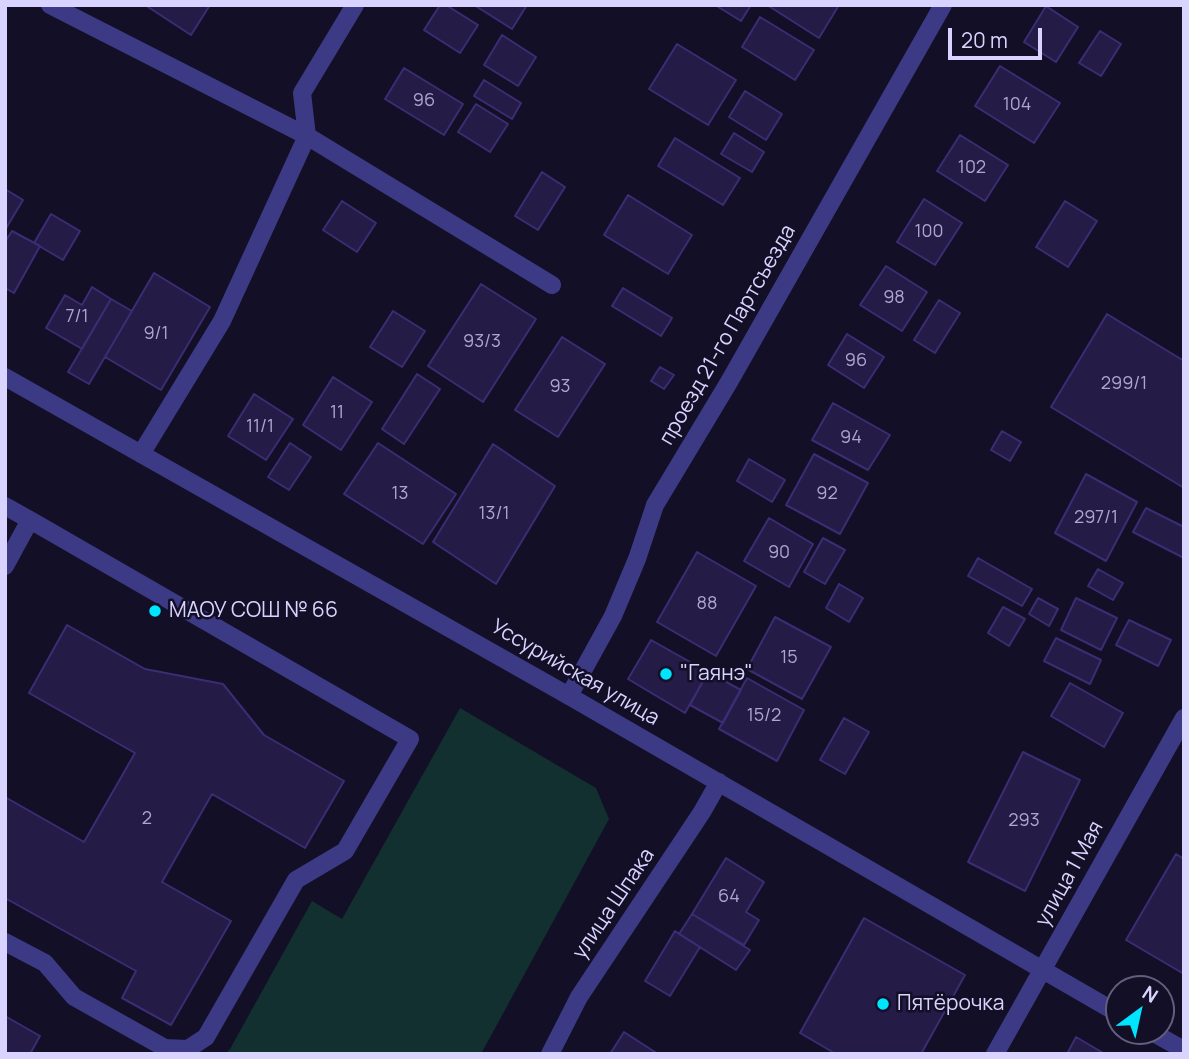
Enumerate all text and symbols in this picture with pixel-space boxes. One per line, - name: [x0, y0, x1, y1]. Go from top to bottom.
- scale bar: [951, 14, 1046, 58]
- text: 20 m: [961, 26, 1008, 54]
- house number: 96: [413, 90, 435, 112]
- house number: 104: [1003, 94, 1031, 116]
- house number: 102: [958, 157, 986, 179]
- street label: проезд 21-го Партсъезда: [655, 220, 801, 450]
- house number: 100: [915, 221, 943, 243]
- house number: 98: [883, 287, 905, 309]
- house number: 7/1: [65, 306, 89, 328]
- house number: 9/1: [143, 323, 169, 345]
- house number: 93/3: [463, 331, 501, 353]
- house number: 96: [845, 350, 867, 372]
- house number: 299/1: [1101, 373, 1147, 395]
- house number: 93: [549, 376, 571, 398]
- house number: 11: [330, 402, 344, 424]
- house number: 11/1: [246, 416, 274, 438]
- house number: 94: [840, 427, 862, 449]
- house number: 13: [392, 483, 408, 505]
- house number: 92: [816, 483, 838, 505]
- house number: 13/1: [479, 503, 509, 525]
- house number: 297/1: [1074, 507, 1118, 529]
- house number: 90: [768, 542, 790, 564]
- house number: 88: [697, 593, 717, 615]
- place label: МАОУ СОШ № 66: [169, 598, 338, 624]
- marker: МАОУ СОШ № 66: [147, 603, 163, 619]
- street label: Уссурийская улица: [486, 615, 664, 731]
- house number: 15: [780, 647, 798, 669]
- place label: "Гаянэ": [680, 661, 753, 687]
- marker: "Гаянэ": [658, 666, 674, 682]
- house number: 15/2: [747, 705, 781, 727]
- house number: 2: [142, 808, 152, 830]
- house number: 293: [1008, 810, 1040, 832]
- street label: улица 1 Мая: [1031, 817, 1109, 931]
- street label: улица Шпака: [568, 844, 660, 964]
- house number: 64: [718, 886, 740, 908]
- north arrow: [1105, 975, 1175, 1045]
- text: N: [1138, 979, 1163, 1009]
- place label: Пятёрочка: [897, 991, 1004, 1017]
- marker: Пятёрочка: [875, 996, 891, 1012]

